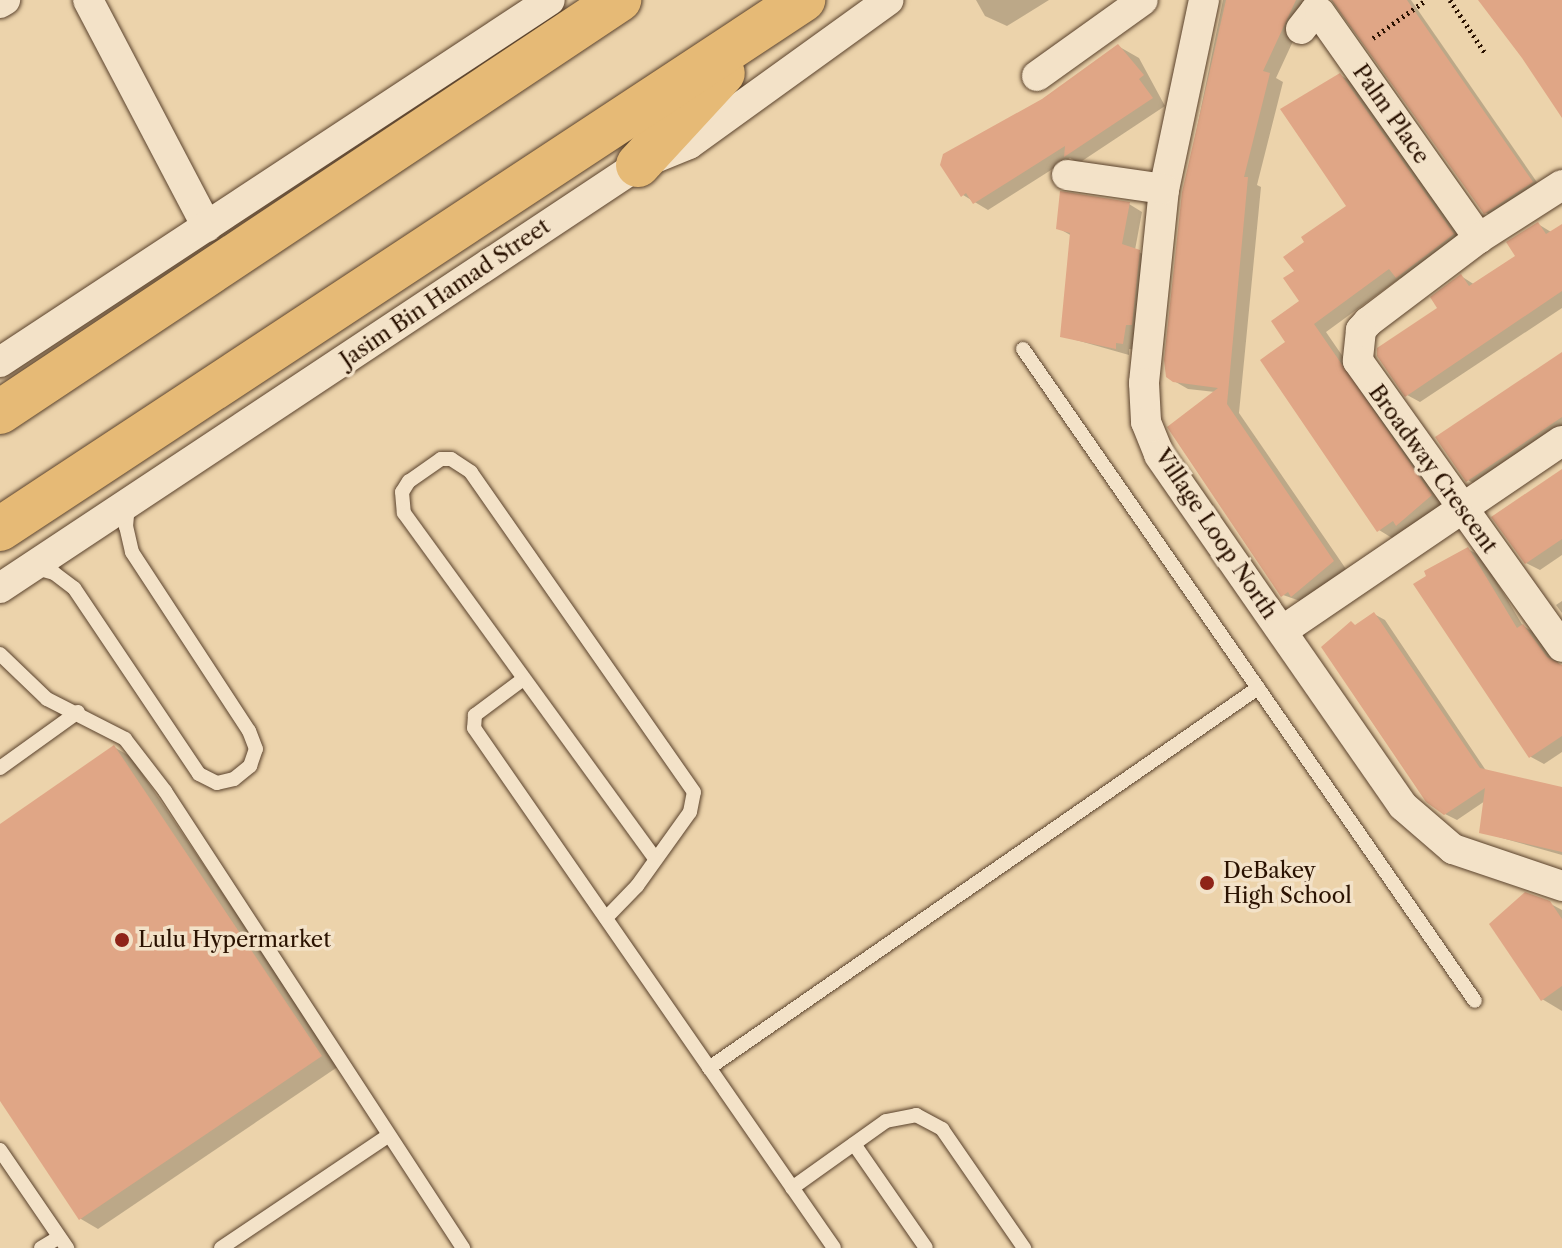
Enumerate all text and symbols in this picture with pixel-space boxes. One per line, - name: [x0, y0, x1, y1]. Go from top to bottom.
- street label: Palm Place: [1347, 59, 1435, 169]
- street label: Jasim Bin Hamad Street: [335, 213, 555, 373]
- street label: Broadway Crescent: [1363, 379, 1503, 559]
- street label: Village Loop North: [1149, 444, 1283, 624]
- place label: DeBakey High School: [1223, 857, 1352, 908]
- marker: DeBakey High School: [1198, 874, 1216, 892]
- place label: Lulu Hypermarket: [138, 927, 331, 953]
- marker: Lulu Hypermarket: [113, 931, 131, 949]

